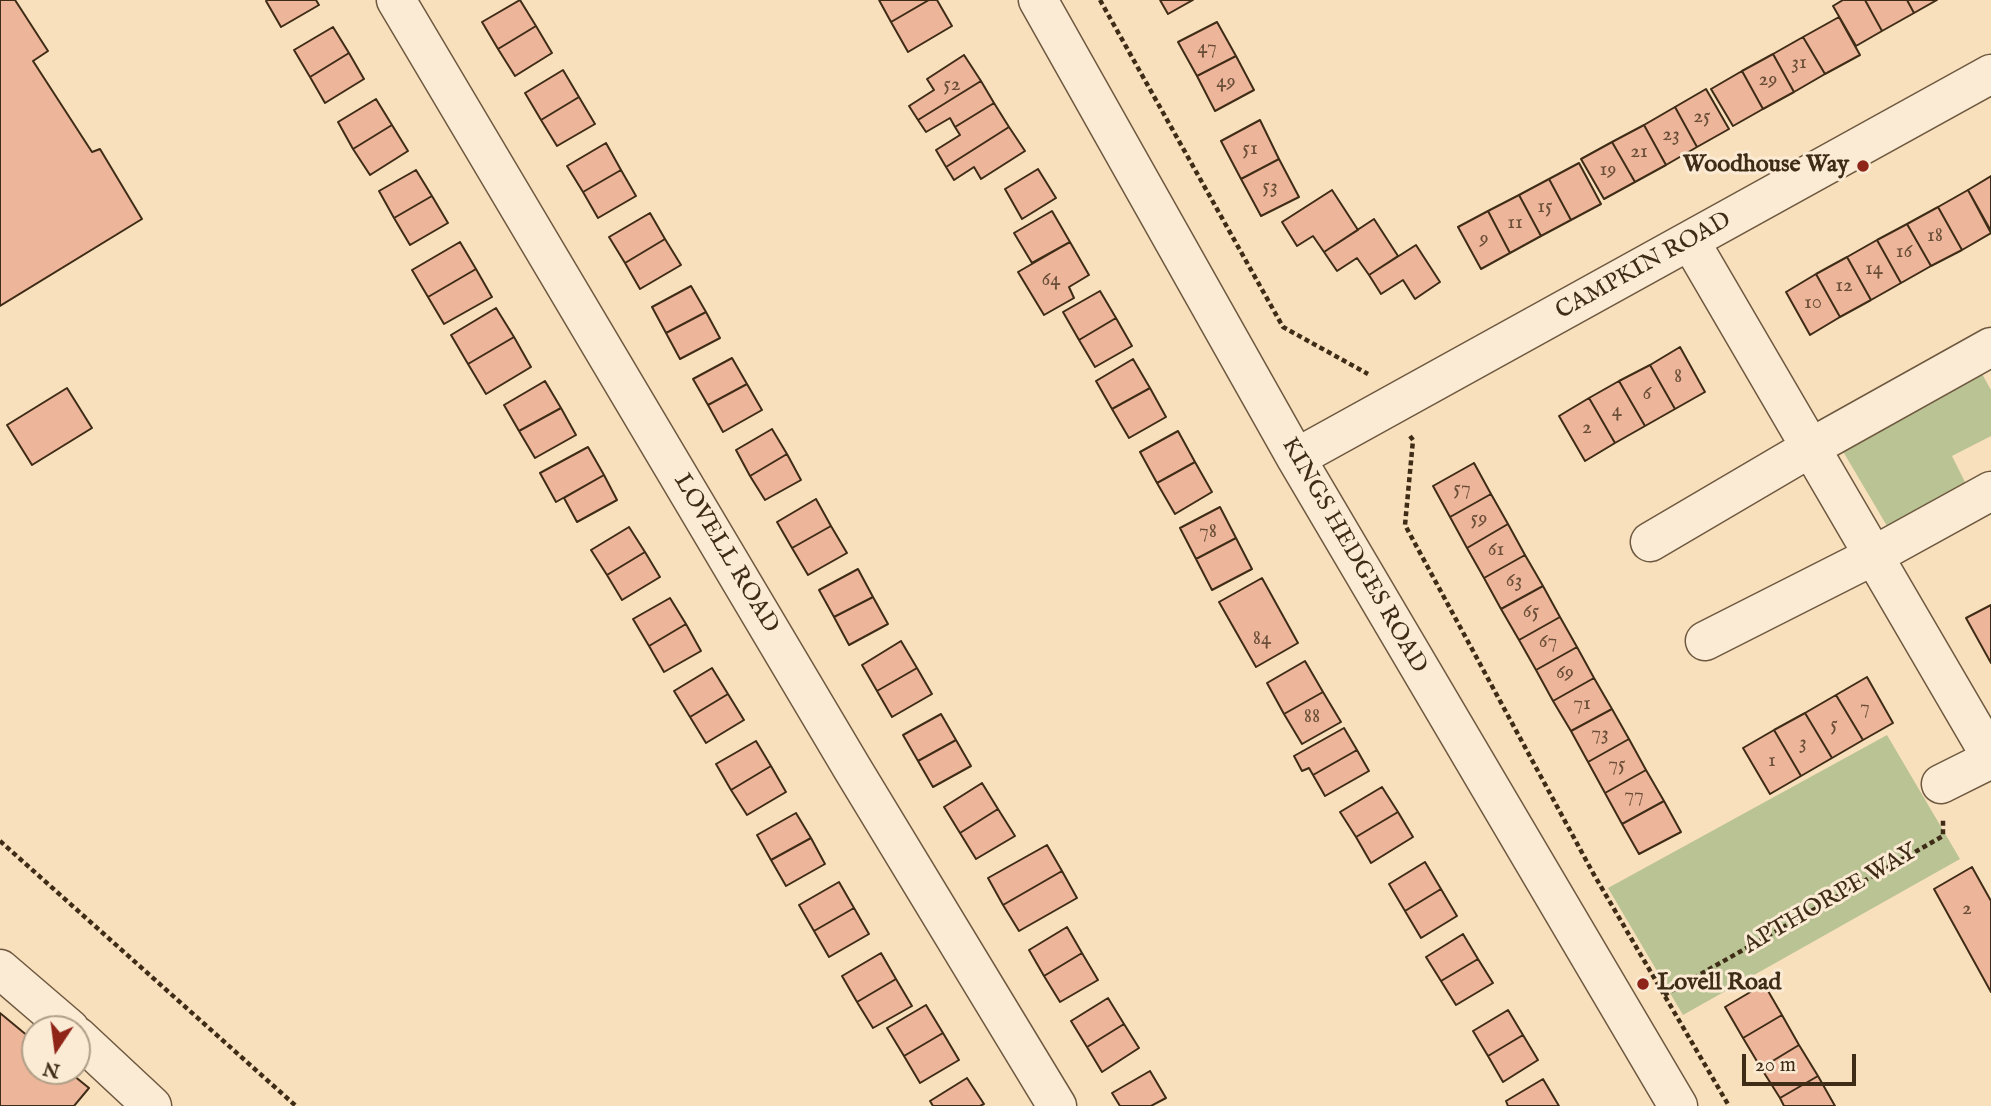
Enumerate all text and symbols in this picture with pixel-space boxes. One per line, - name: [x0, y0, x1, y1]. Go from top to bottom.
- house number: 47: [1197, 36, 1217, 62]
- house number: 31: [1791, 51, 1807, 77]
- house number: 29: [1758, 68, 1778, 94]
- house number: 49: [1216, 70, 1236, 96]
- house number: 52: [943, 73, 961, 99]
- house number: 25: [1693, 105, 1711, 131]
- house number: 23: [1662, 123, 1680, 149]
- house number: 51: [1242, 137, 1258, 163]
- house number: 21: [1630, 140, 1648, 166]
- place label: Woodhouse Way: [1683, 152, 1849, 180]
- house number: 19: [1600, 158, 1616, 184]
- marker: Woodhouse Way: [1855, 158, 1871, 174]
- house number: 53: [1262, 175, 1278, 201]
- house number: 15: [1537, 195, 1553, 221]
- street label: CAMPKIN ROAD: [1551, 207, 1737, 327]
- house number: 11: [1507, 211, 1523, 237]
- house number: 18: [1927, 224, 1943, 250]
- house number: 9: [1479, 227, 1489, 253]
- house number: 16: [1896, 240, 1912, 266]
- house number: 14: [1865, 257, 1883, 283]
- house number: 64: [1041, 268, 1061, 294]
- house number: 12: [1835, 274, 1853, 300]
- house number: 10: [1804, 291, 1822, 317]
- house number: 8: [1674, 365, 1682, 391]
- house number: 6: [1643, 382, 1651, 408]
- house number: 4: [1612, 399, 1622, 425]
- house number: 2: [1582, 416, 1592, 442]
- street label: KINGS HEDGES ROAD: [1274, 433, 1432, 679]
- street label: LOVELL ROAD: [666, 469, 784, 639]
- house number: 57: [1453, 477, 1471, 503]
- house number: 59: [1471, 507, 1487, 533]
- house number: 78: [1199, 520, 1217, 546]
- house number: 61: [1488, 538, 1504, 564]
- house number: 63: [1506, 569, 1522, 595]
- house number: 65: [1523, 600, 1539, 626]
- house number: 84: [1253, 627, 1271, 653]
- house number: 67: [1539, 630, 1557, 656]
- house number: 69: [1556, 661, 1574, 687]
- house number: 71: [1573, 692, 1591, 718]
- house number: 7: [1860, 696, 1870, 722]
- house number: 88: [1304, 705, 1320, 731]
- house number: 5: [1830, 713, 1838, 739]
- house number: 73: [1591, 722, 1609, 748]
- house number: 3: [1799, 731, 1807, 757]
- house number: 1: [1768, 749, 1776, 775]
- house number: 75: [1608, 753, 1626, 779]
- house number: 77: [1624, 784, 1644, 810]
- street label: APTHORPE WAY: [1739, 839, 1923, 961]
- house number: 2: [1962, 897, 1972, 923]
- place label: Lovell Road: [1657, 970, 1781, 998]
- marker: Lovell Road: [1635, 976, 1651, 992]
- north arrow: [21, 1015, 91, 1085]
- scale bar: [1746, 1040, 1860, 1084]
- text: 20 m: [1755, 1052, 1796, 1079]
- text: N: [41, 1055, 62, 1082]

